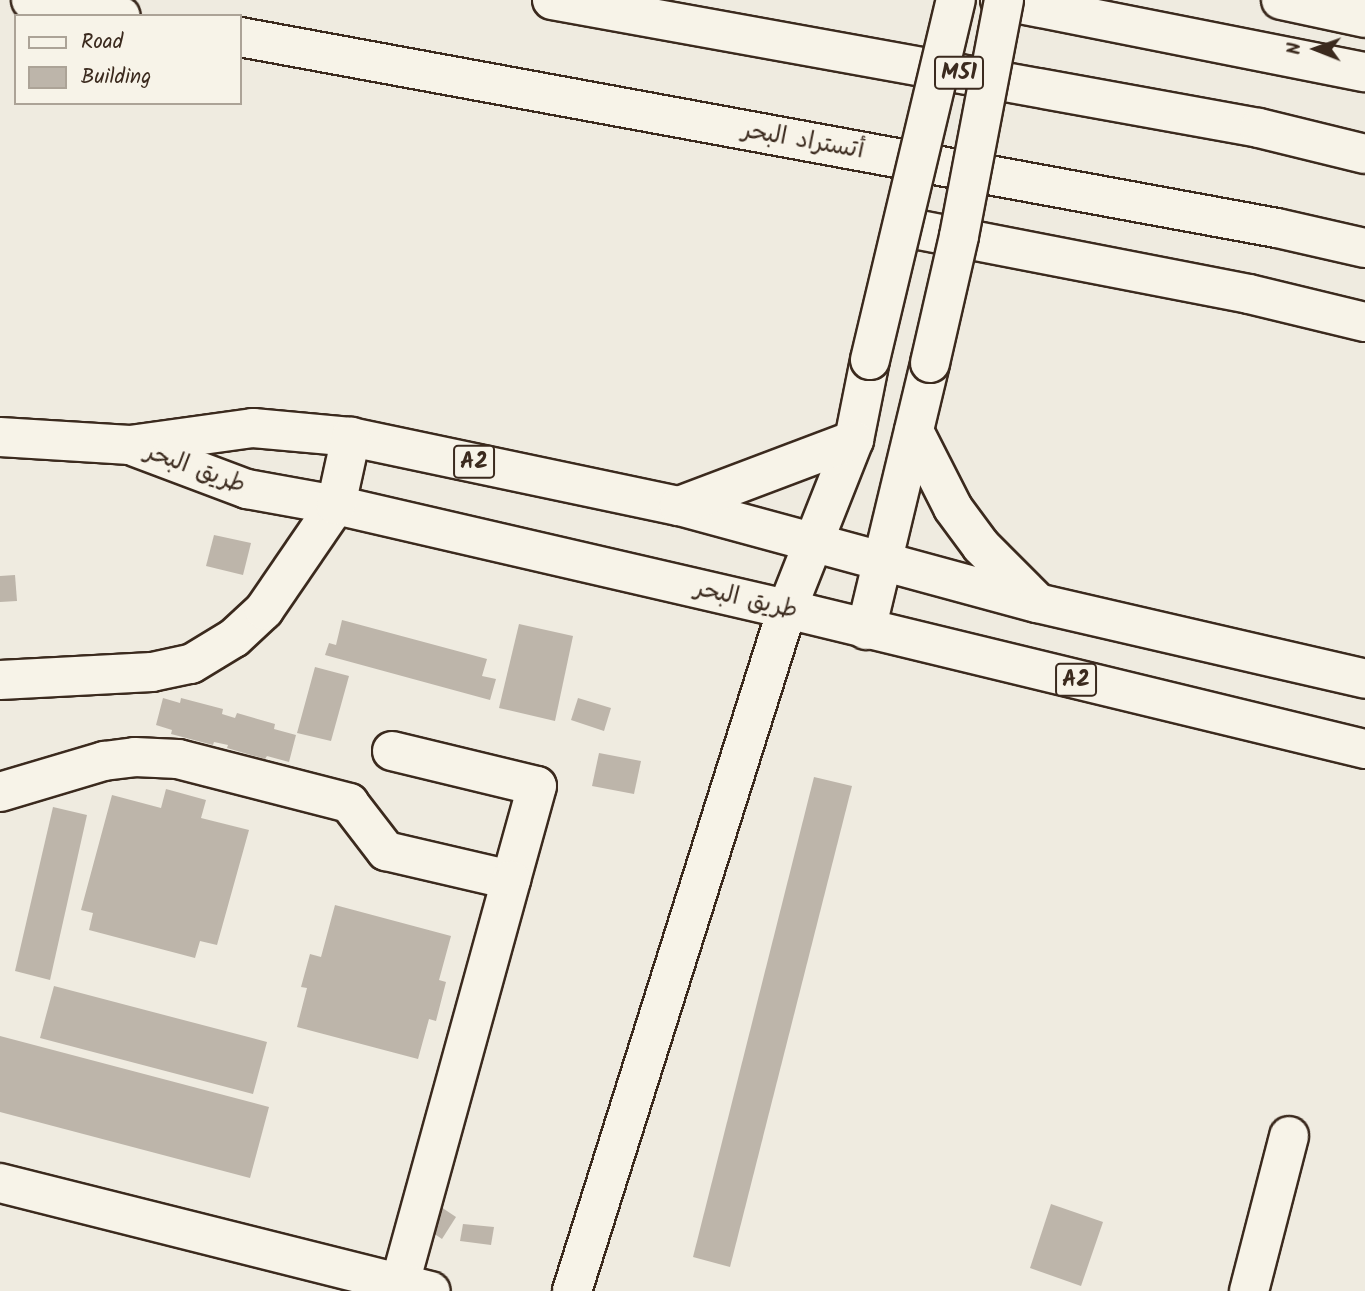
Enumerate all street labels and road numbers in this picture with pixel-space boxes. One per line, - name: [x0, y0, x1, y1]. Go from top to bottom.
- road number: M51: [933, 54, 985, 92]
- street label: أتستراد البحر: [740, 116, 866, 166]
- street label: طريق البحر: [141, 438, 249, 500]
- road number: A2: [453, 442, 495, 482]
- street label: طريق البحر: [692, 574, 800, 626]
- road number: A2: [1055, 660, 1097, 700]

